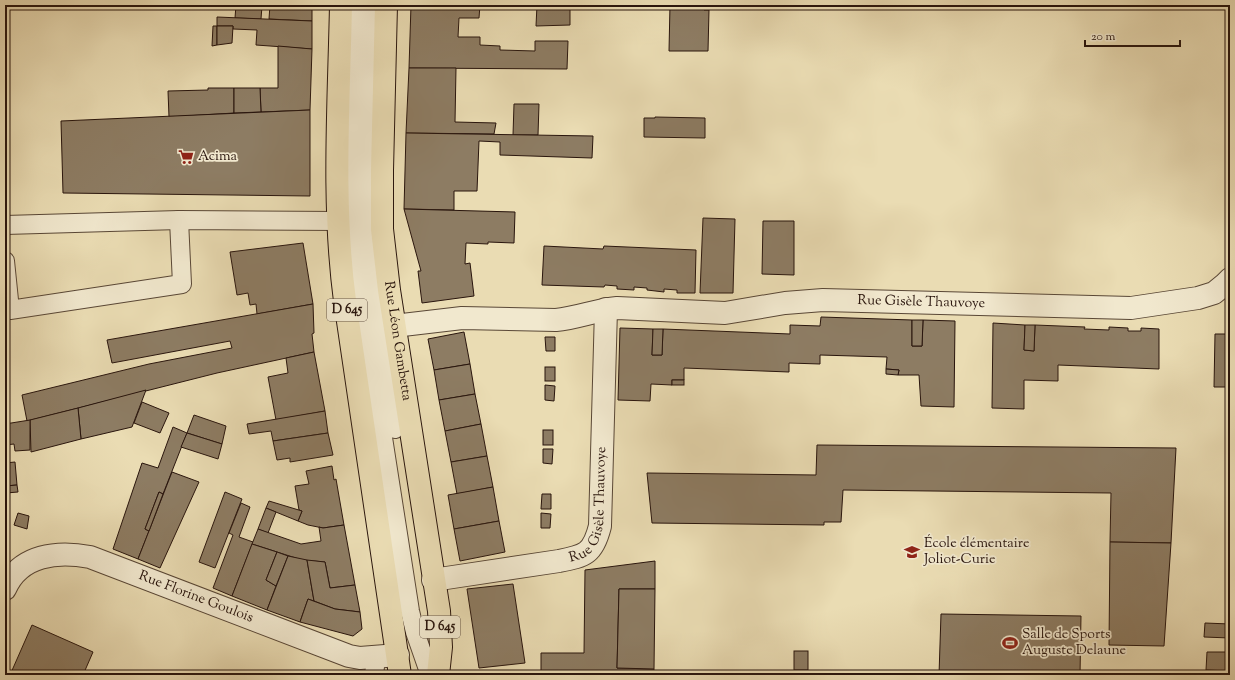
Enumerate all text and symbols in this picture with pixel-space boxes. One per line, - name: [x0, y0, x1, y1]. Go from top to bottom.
- scale bar: [1085, 22, 1180, 48]
- text: 20 m: [1091, 28, 1116, 46]
- place label: Acima: [198, 147, 238, 167]
- supermarket icon: Acima: [177, 148, 195, 166]
- street label: Rue Léon Gambetta: [378, 280, 416, 403]
- street label: Rue Gisèle Thauvoye: [857, 291, 985, 314]
- road number: D 645: [327, 299, 367, 321]
- street label: Rue Gisèle Thauvoye: [567, 446, 612, 569]
- place label: École élémentaire Joliot-Curie: [923, 534, 1029, 570]
- school or university icon: École élémentaire Joliot-Curie: [903, 543, 921, 561]
- street label: Rue Florine Goulois: [135, 566, 256, 628]
- road number: D 645: [420, 616, 460, 638]
- place label: Salle de Sports Auguste Delaune: [1022, 625, 1126, 661]
- sports icon: Salle de Sports Auguste Delaune: [1001, 634, 1019, 652]

